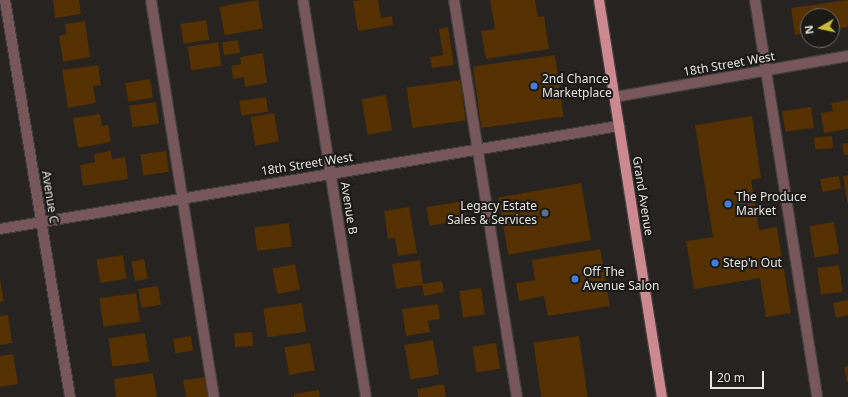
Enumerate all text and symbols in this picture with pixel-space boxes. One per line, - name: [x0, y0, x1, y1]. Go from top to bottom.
- north arrow: [800, 8, 840, 48]
- text: N: [801, 24, 817, 35]
- street label: 18th Street West: [682, 49, 776, 79]
- place label: 2nd Chance Marketplace: [542, 72, 612, 100]
- marker: 2nd Chance Marketplace: [529, 81, 539, 91]
- street label: 18th Street West: [260, 150, 354, 178]
- street label: Grand Avenue: [630, 155, 656, 237]
- street label: Avenue C: [39, 170, 61, 224]
- street label: Avenue B: [338, 181, 360, 235]
- place label: The Produce Market: [736, 190, 807, 218]
- place label: Legacy Estate Sales & Services: [447, 199, 537, 227]
- marker: The Produce Market: [723, 199, 733, 209]
- marker: Legacy Estate Sales & Services: [540, 208, 550, 218]
- place label: Step'n Out: [723, 256, 782, 270]
- marker: Step'n Out: [710, 258, 720, 268]
- place label: Off The Avenue Salon: [583, 265, 659, 293]
- marker: Off The Avenue Salon: [570, 274, 580, 284]
- scale bar: [712, 363, 766, 389]
- text: 20 m: [717, 369, 745, 386]

